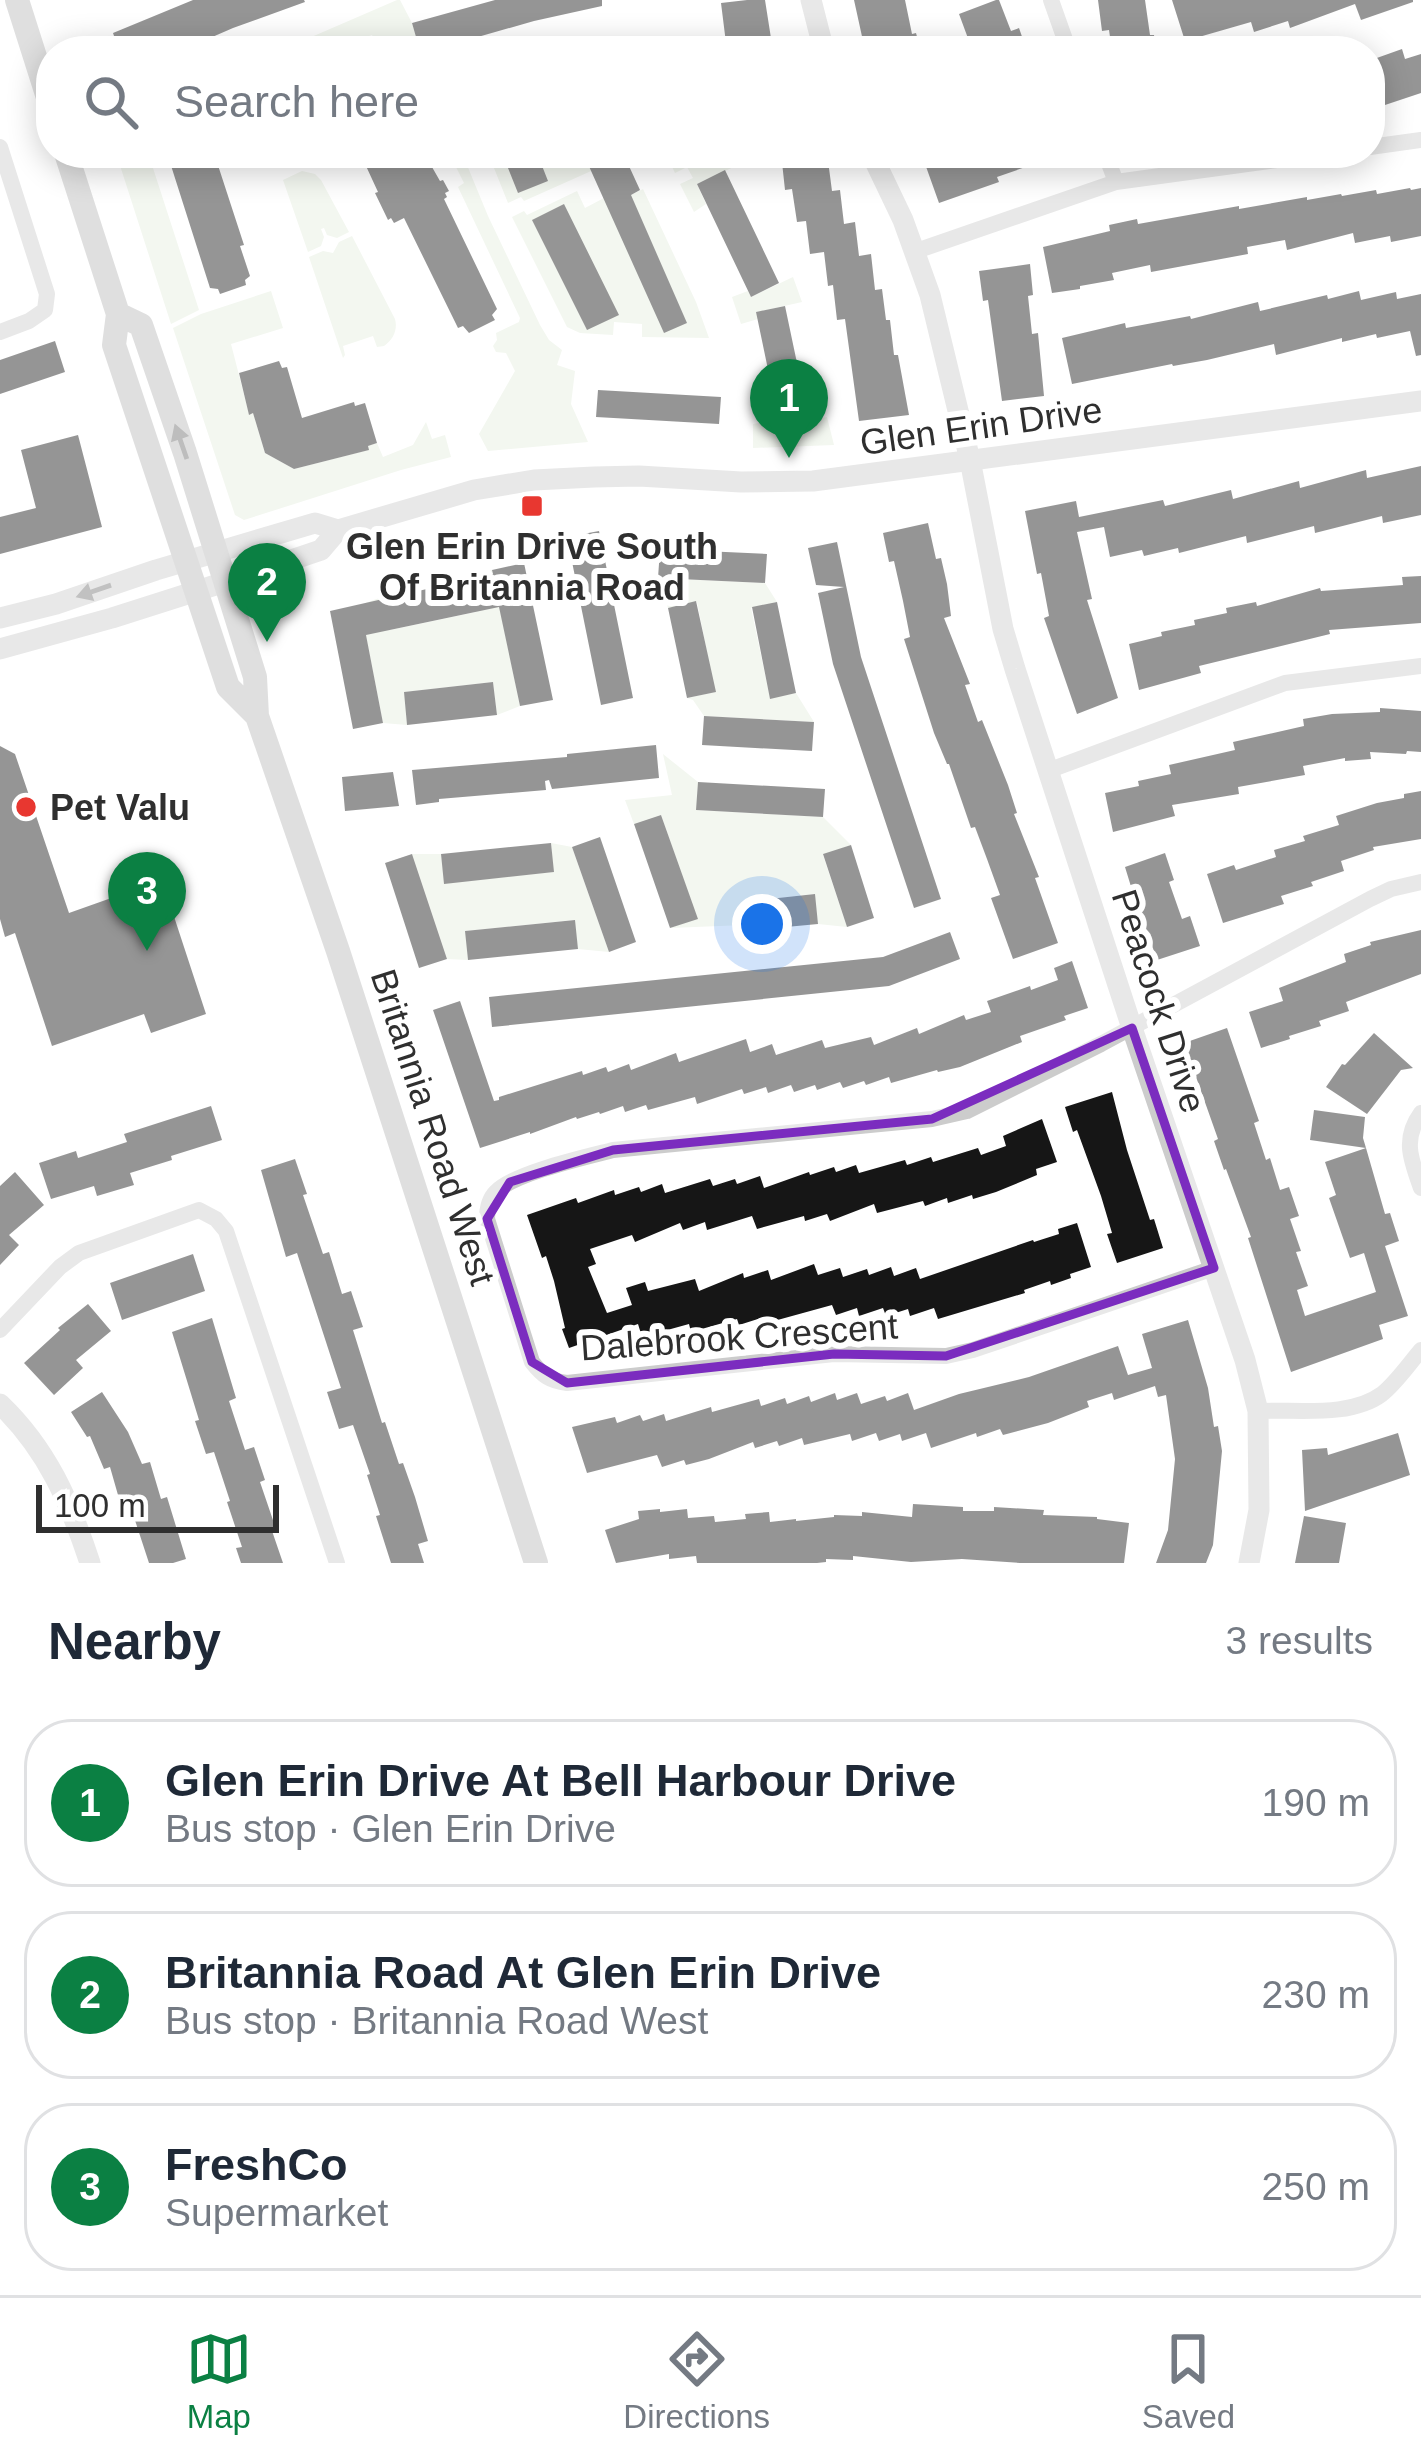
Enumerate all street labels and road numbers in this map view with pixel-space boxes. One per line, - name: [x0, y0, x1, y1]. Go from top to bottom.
- street label: Glen Erin Drive: [857, 389, 1105, 463]
- street label: Peacock Drive: [1104, 884, 1214, 1118]
- street label: Britannia Road West: [363, 964, 503, 1290]
- street label: Dalebrook Crescent: [579, 1305, 899, 1369]

